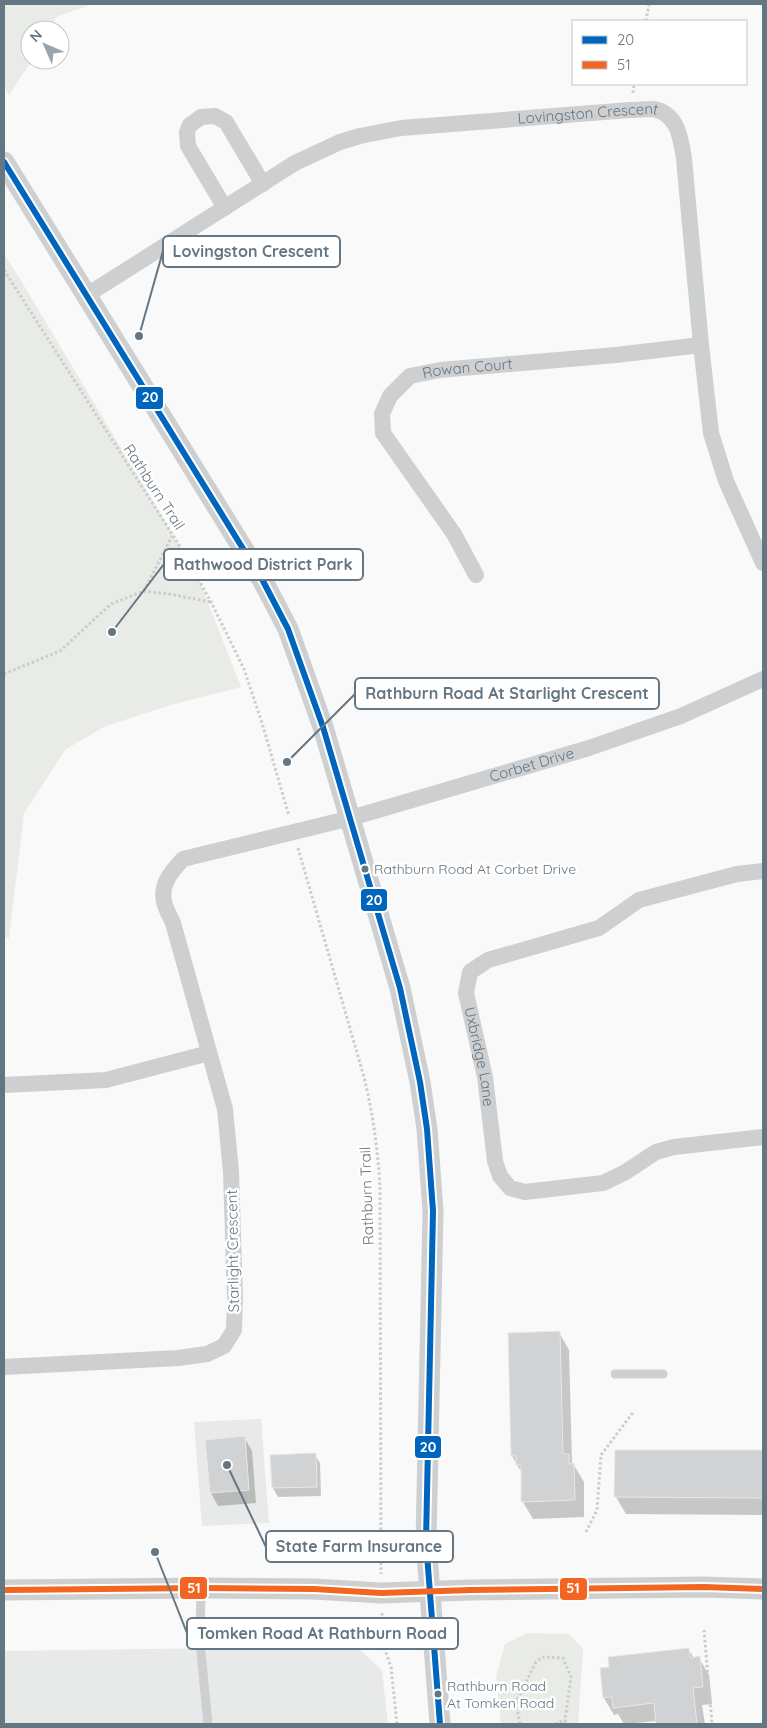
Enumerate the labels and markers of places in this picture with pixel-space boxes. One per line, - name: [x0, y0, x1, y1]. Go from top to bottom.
- callout: Lovingston Crescent: [163, 236, 340, 267]
- callout: Rathwood District Park: [164, 549, 363, 580]
- callout: Rathburn Road At Starlight Crescent: [355, 678, 659, 709]
- place label: Rathburn Road At Corbet Drive: [374, 860, 576, 878]
- marker: Rathburn Road At Corbet Drive: [360, 864, 370, 874]
- callout: State Farm Insurance: [266, 1531, 453, 1562]
- callout: Tomken Road At Rathburn Road: [187, 1618, 458, 1649]
- place label: Rathburn Road At Tomken Road: [447, 1677, 554, 1712]
- marker: Rathburn Road At Tomken Road: [433, 1689, 443, 1699]

